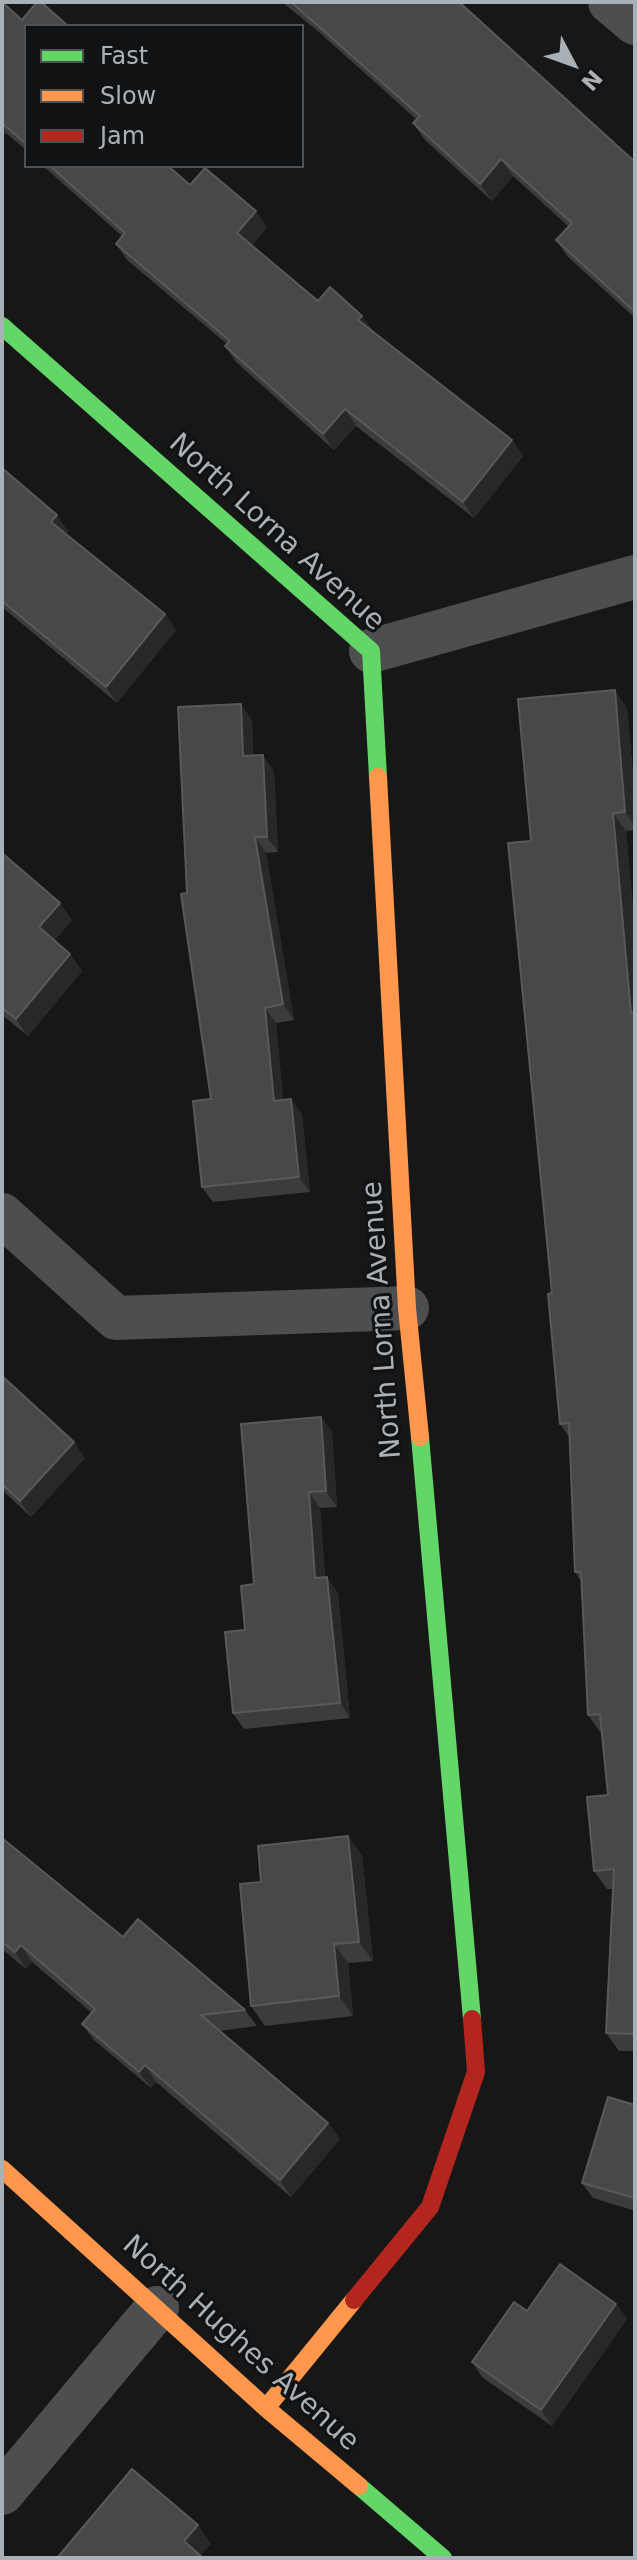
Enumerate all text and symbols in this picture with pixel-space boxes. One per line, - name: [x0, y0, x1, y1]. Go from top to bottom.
- legend: [24, 24, 304, 168]
- north arrow: [533, 24, 613, 104]
- text: Fast: [100, 42, 148, 70]
- text: N: [576, 65, 607, 95]
- text: Slow: [100, 82, 156, 110]
- text: Jam: [100, 122, 145, 150]
- street label: North Lorna Avenue: [161, 427, 391, 639]
- street label: North Lorna Avenue: [357, 1180, 409, 1460]
- street label: North Hughes Avenue: [115, 2229, 365, 2459]

